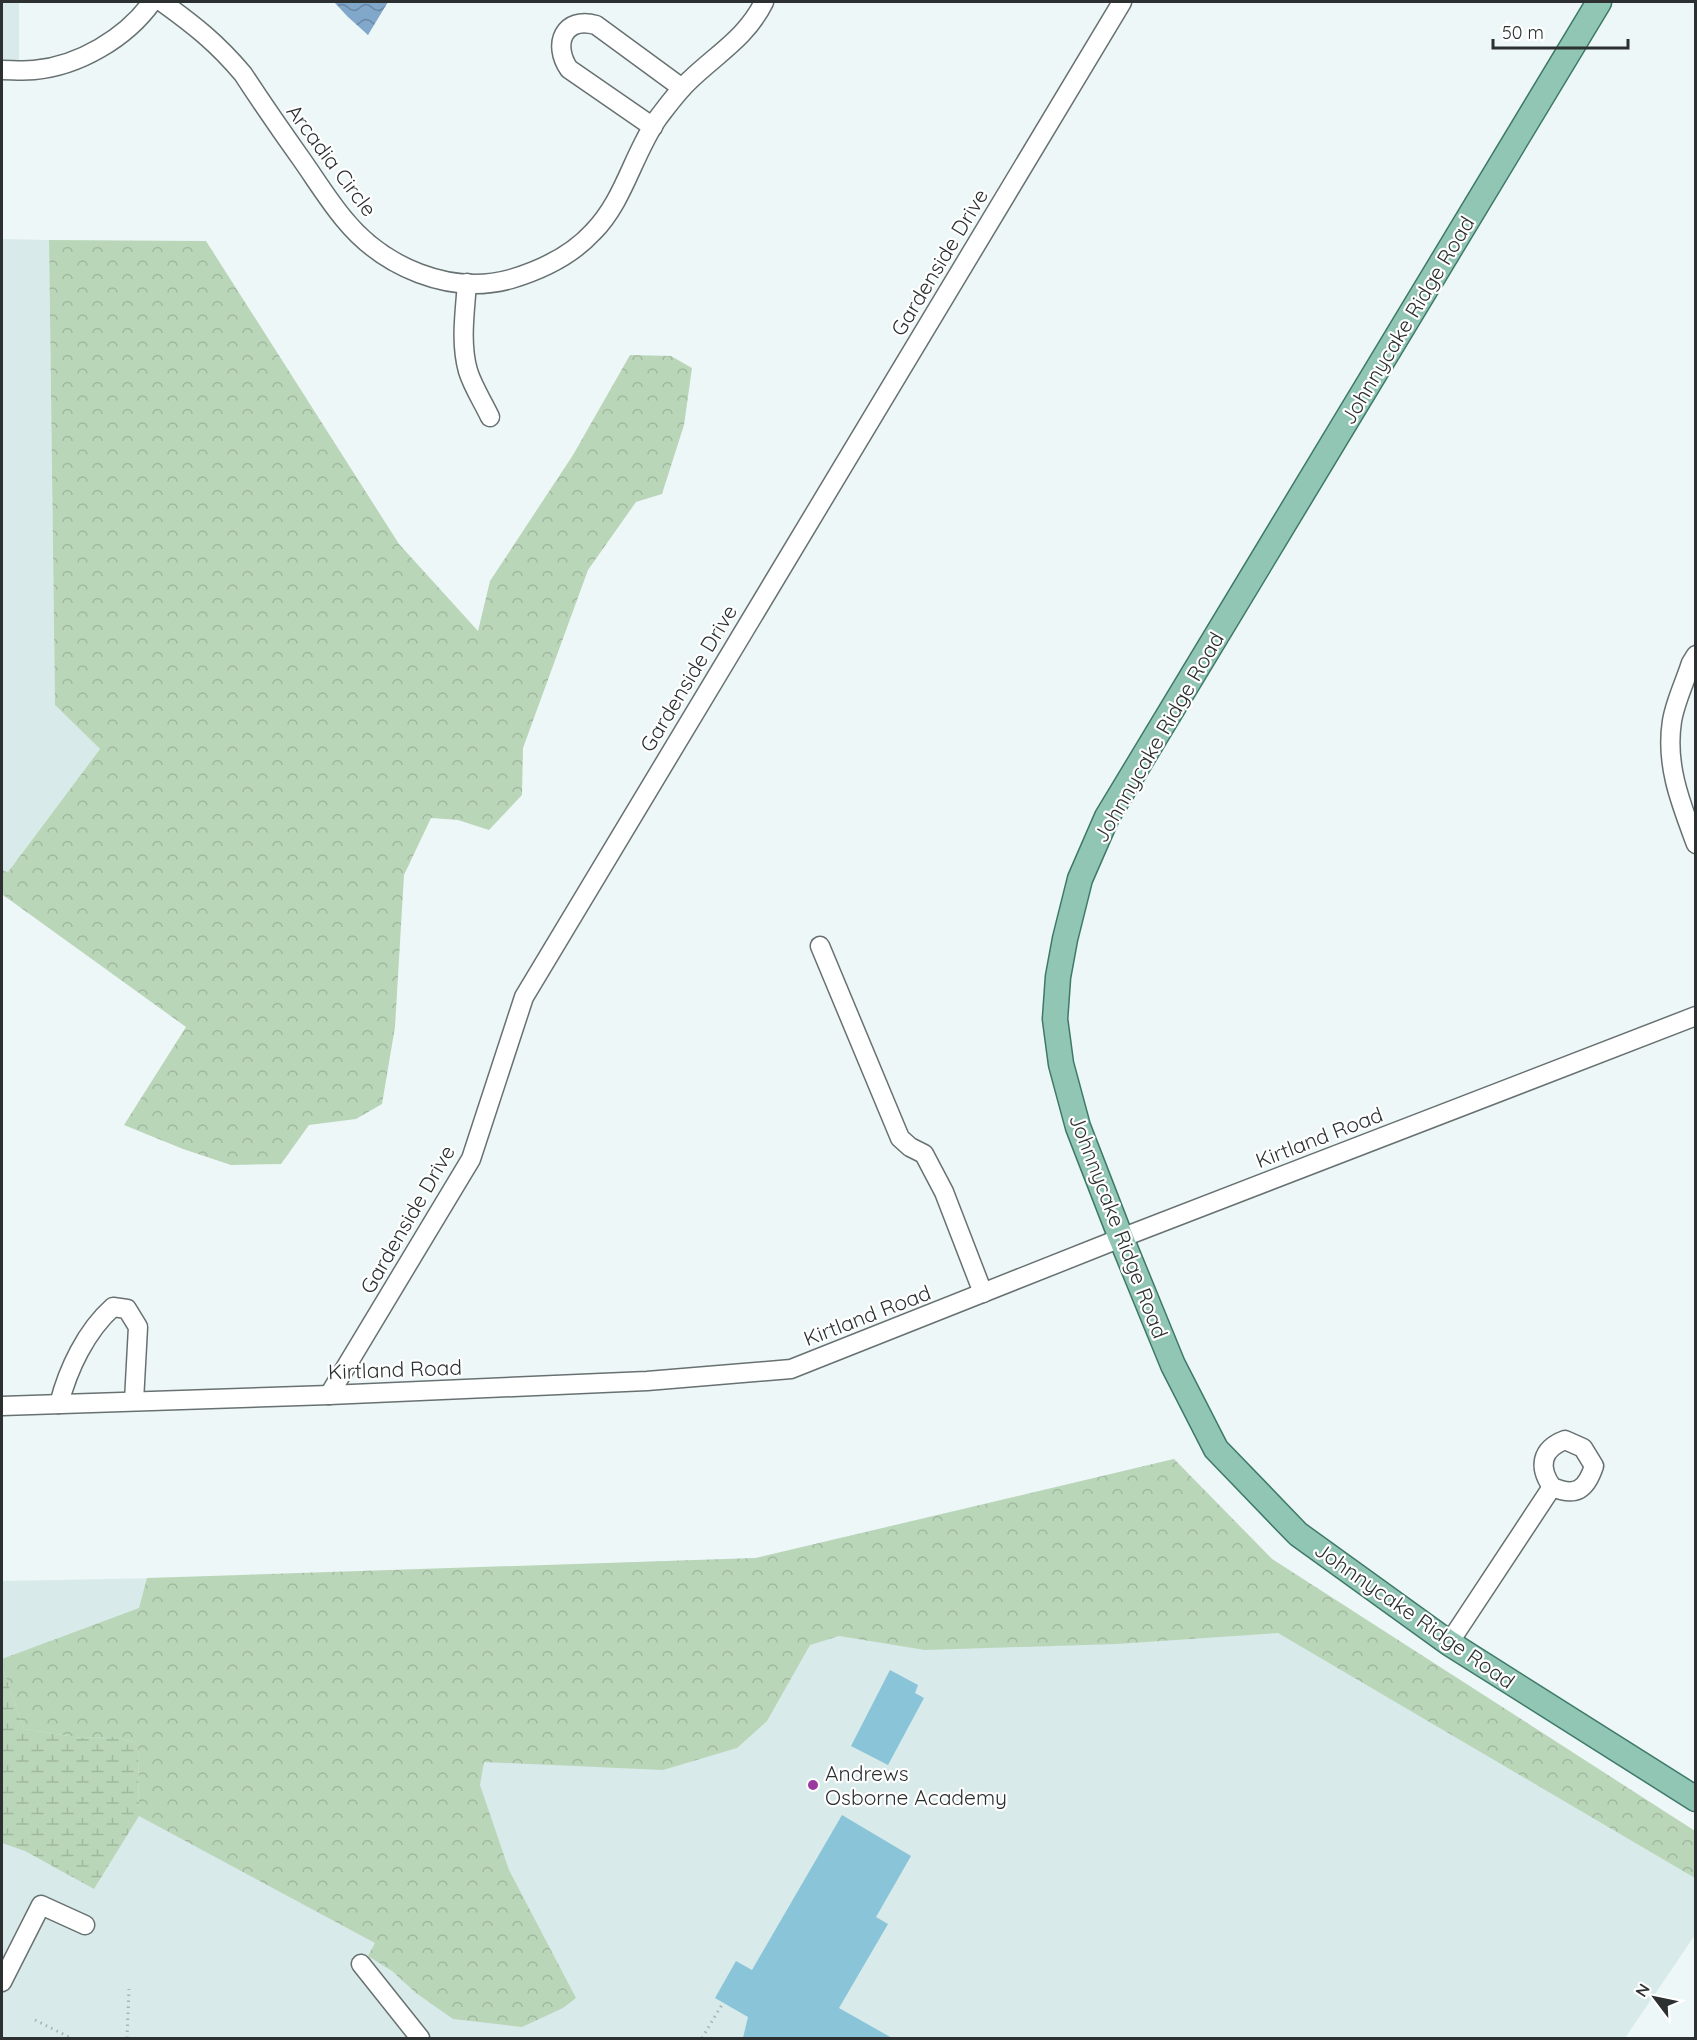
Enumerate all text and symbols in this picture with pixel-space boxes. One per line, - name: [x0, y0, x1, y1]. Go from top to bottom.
- scale bar: [1493, 12, 1628, 50]
- text: 50 m: [1502, 21, 1544, 44]
- street label: Arcadia Circle: [281, 99, 383, 221]
- street label: Gardenside Drive: [885, 184, 993, 340]
- street label: Johnnycake Ridge Road: [1334, 211, 1480, 429]
- street label: Gardenside Drive: [634, 600, 742, 756]
- street label: Johnnycake Ridge Road: [1087, 627, 1229, 847]
- street label: Kirtland Road: [1252, 1101, 1386, 1173]
- street label: Johnnycake Ridge Road: [1064, 1110, 1174, 1342]
- street label: Gardenside Drive: [354, 1140, 460, 1298]
- street label: Kirtland Road: [800, 1279, 934, 1351]
- street label: Kirtland Road: [328, 1354, 462, 1384]
- street label: Johnnycake Ridge Road: [1310, 1536, 1520, 1694]
- place label: Andrews Osborne Academy: [825, 1760, 1007, 1810]
- marker: Andrews Osborne Academy: [806, 1778, 820, 1792]
- north arrow: [1625, 1968, 1685, 2028]
- text: N: [1631, 1980, 1654, 2000]

